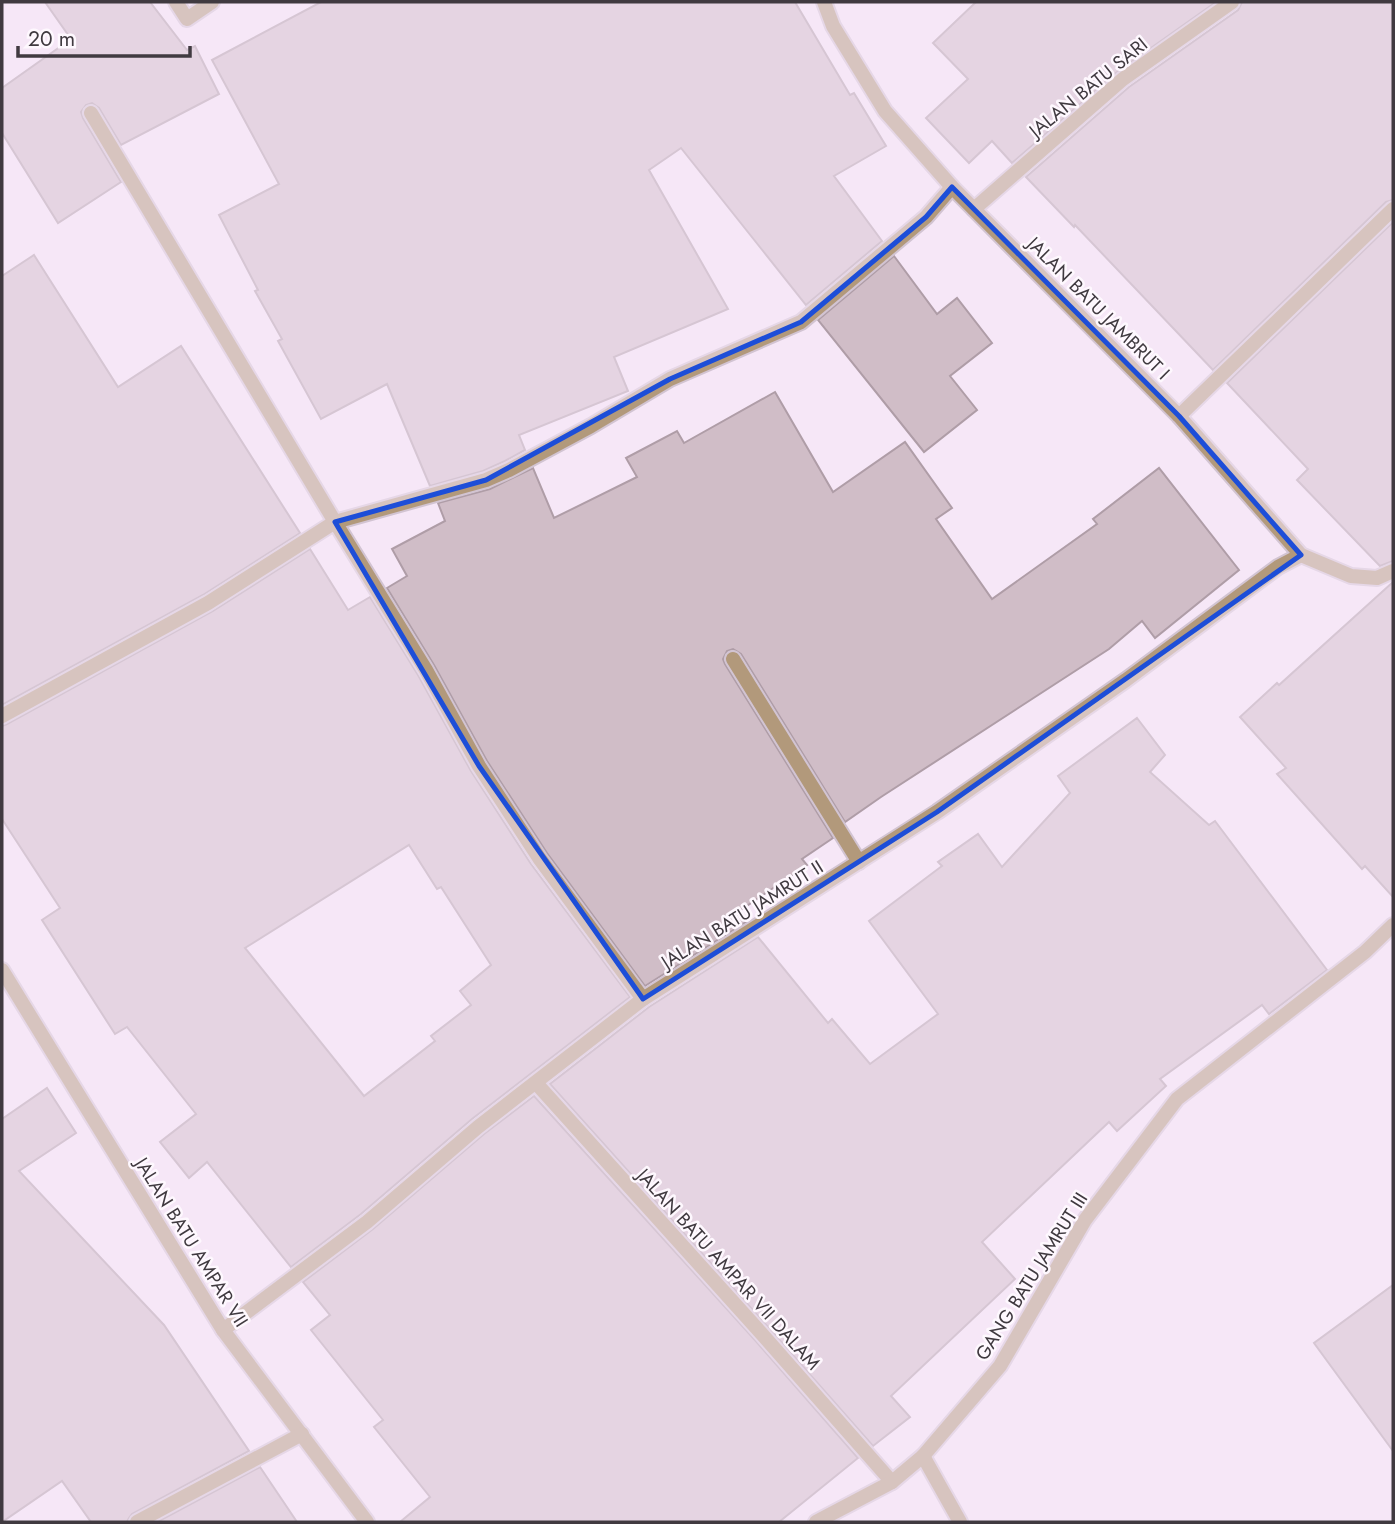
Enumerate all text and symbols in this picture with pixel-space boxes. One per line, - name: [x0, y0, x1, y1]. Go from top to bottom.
- scale bar: [18, 14, 189, 58]
- text: 20 m: [28, 24, 75, 54]
- street label: JALAN BATU SARI: [1021, 31, 1153, 146]
- street label: JALAN BATU JAMBRUT I: [1019, 229, 1176, 386]
- street label: JALAN BATU JAMRUT II: [654, 854, 828, 977]
- street label: JALAN BATU AMPAR VII: [127, 1150, 255, 1332]
- street label: JALAN BATU AMPAR VII DALAM: [629, 1161, 826, 1376]
- street label: GANG BATU JAMRUT III: [969, 1187, 1094, 1365]

